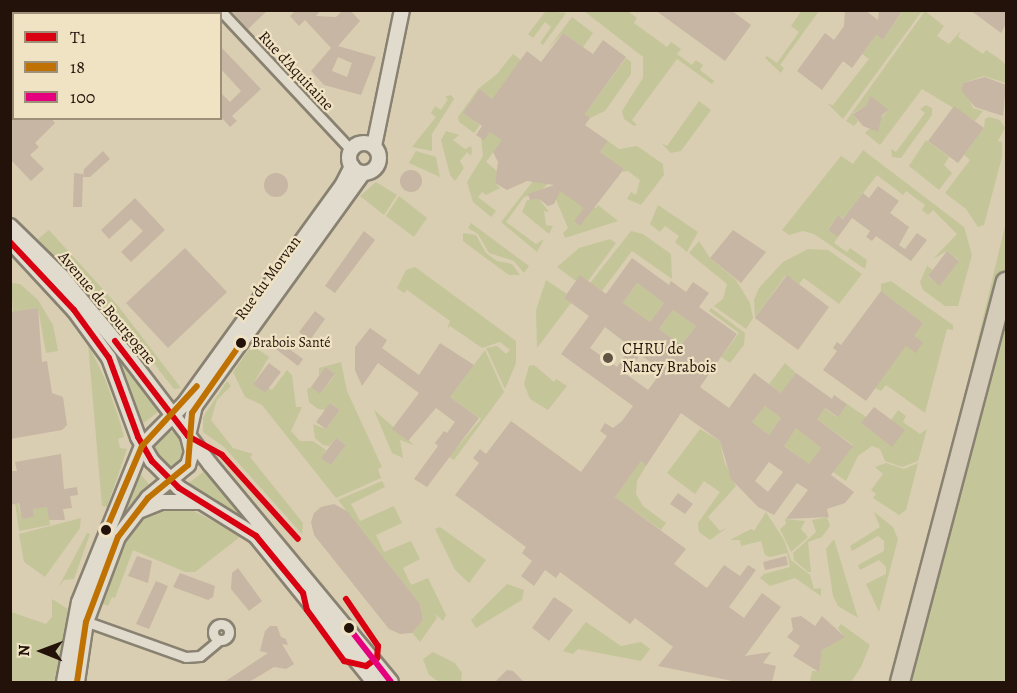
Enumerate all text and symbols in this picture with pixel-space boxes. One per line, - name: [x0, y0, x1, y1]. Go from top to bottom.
- legend: [12, 12, 222, 120]
- text: T1: [70, 25, 86, 49]
- street label: Rue d'Aquitaine: [254, 27, 338, 115]
- text: 18: [70, 55, 85, 79]
- text: 100: [70, 85, 95, 109]
- street label: Rue du Morvan: [231, 232, 305, 324]
- street label: Avenue de Bourgogne: [54, 248, 160, 368]
- place label: Brabois Santé: [252, 335, 331, 351]
- marker: Brabois Santé: [235, 337, 247, 349]
- place label: CHRU de Nancy Brabois: [622, 339, 716, 377]
- marker: CHRU de Nancy Brabois: [599, 349, 617, 367]
- unlabelled marker: [100, 524, 112, 536]
- north arrow: [12, 621, 72, 681]
- unlabelled marker: [343, 622, 355, 634]
- text: N: [13, 645, 35, 657]

